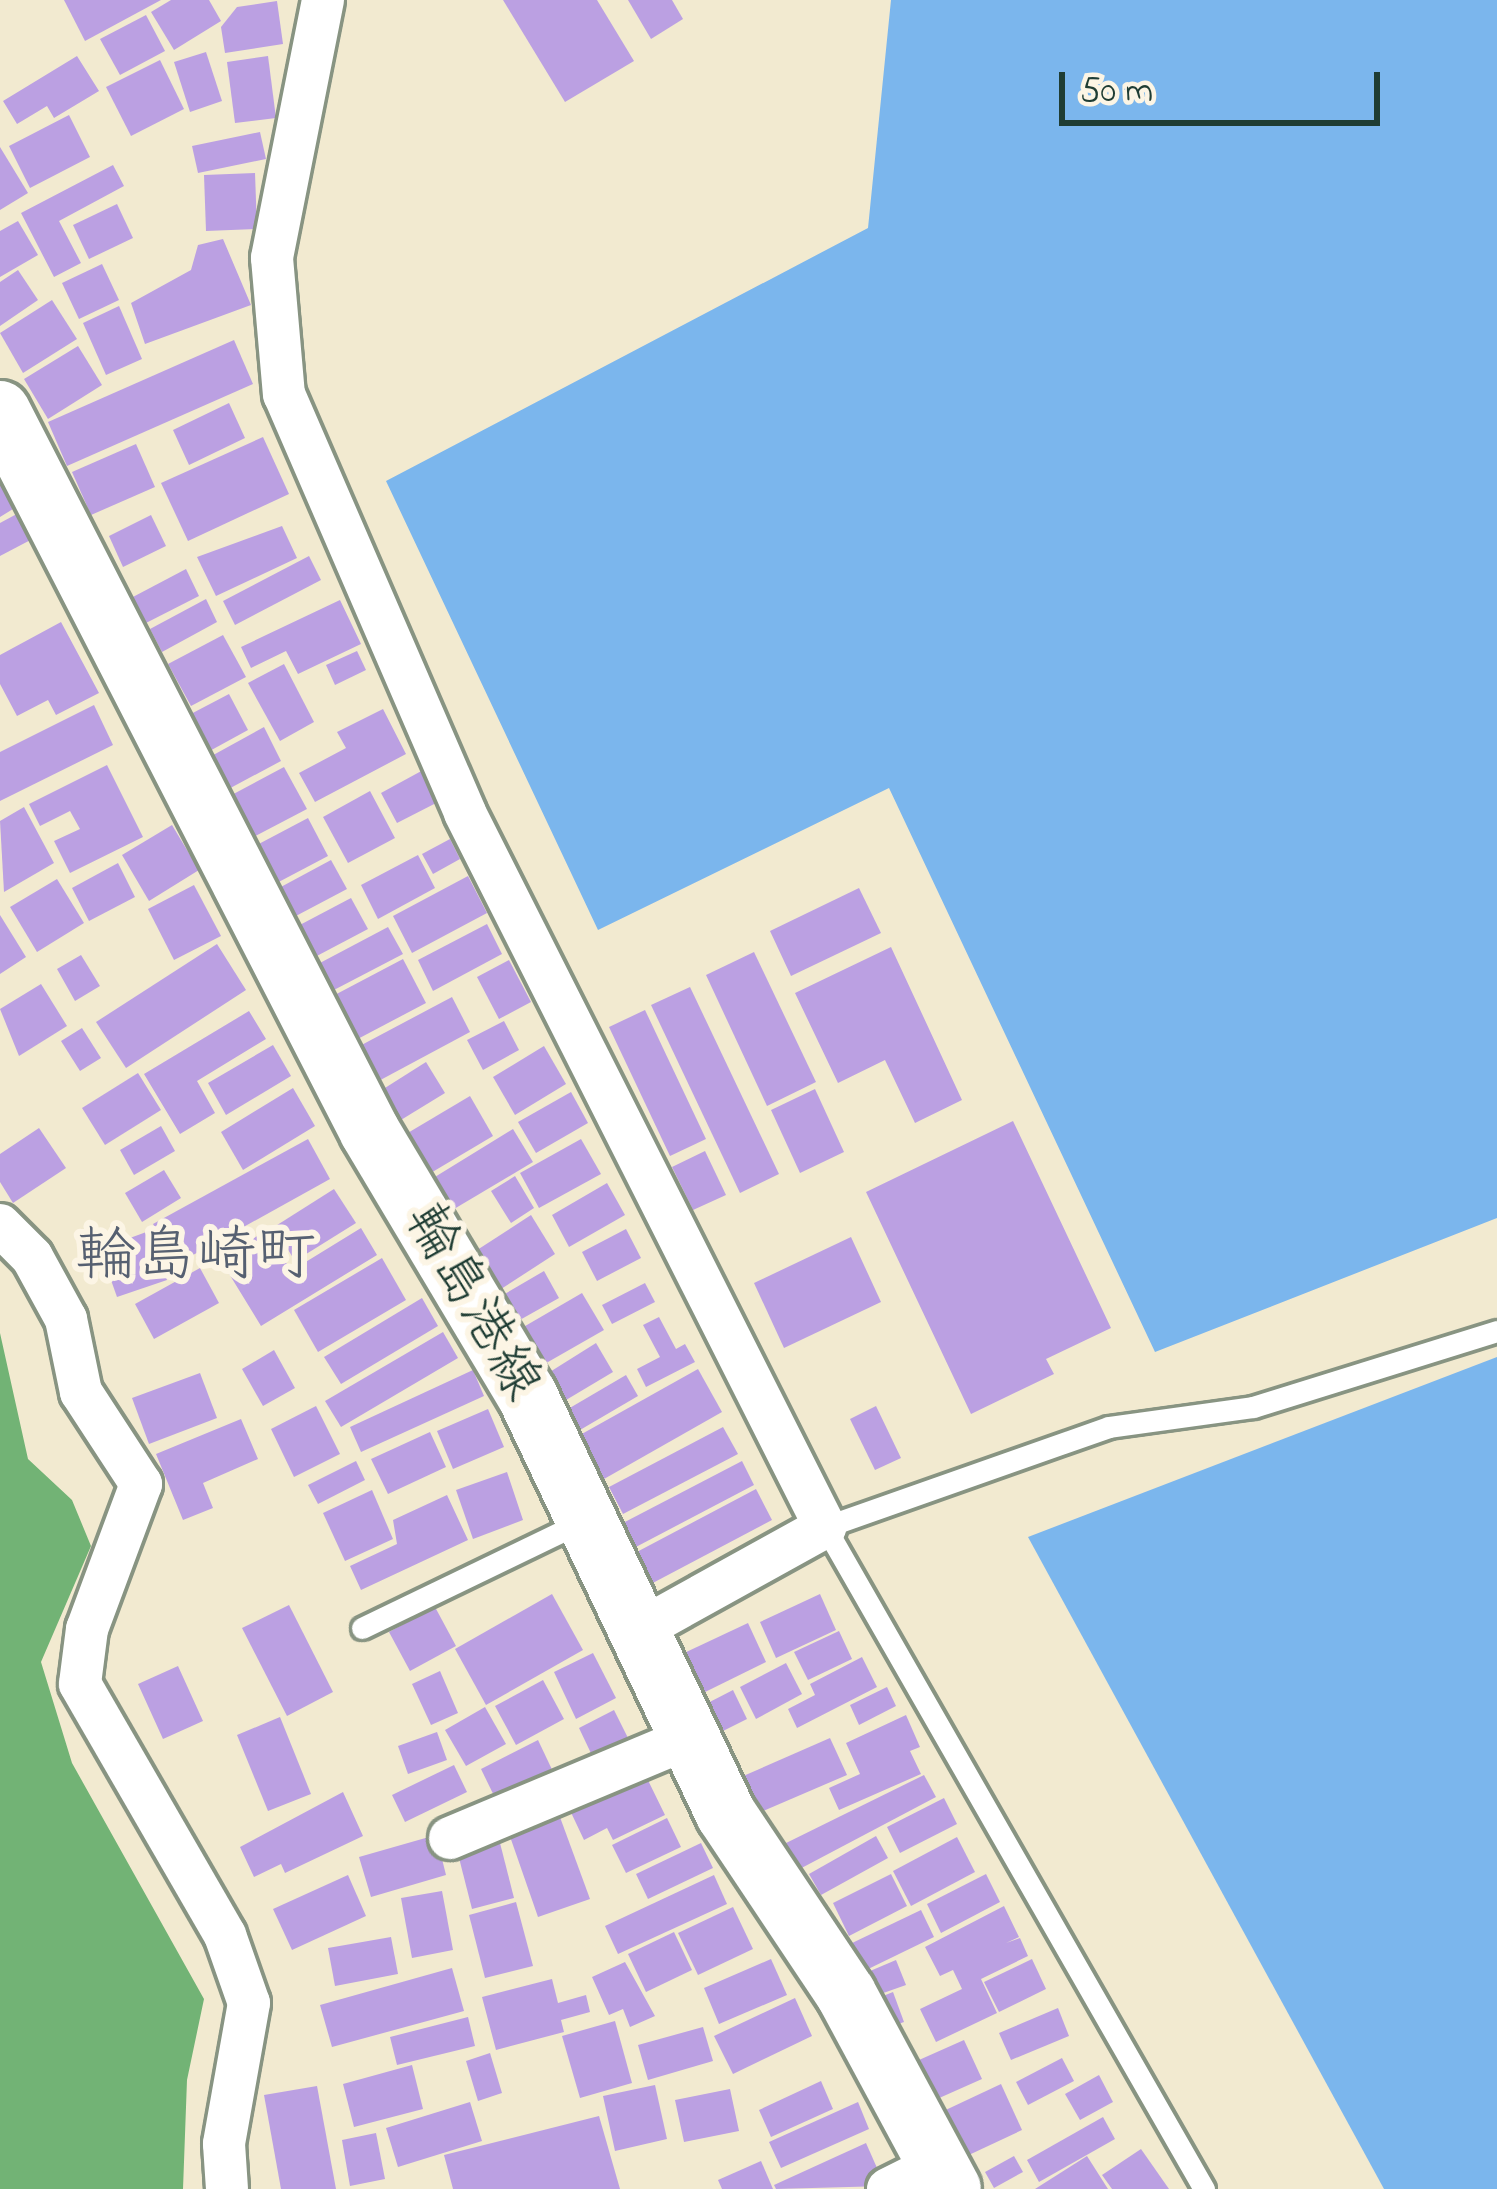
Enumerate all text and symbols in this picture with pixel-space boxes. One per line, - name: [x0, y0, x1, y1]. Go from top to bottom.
- scale bar: [1065, 48, 1386, 122]
- text: 50 m: [1080, 66, 1153, 119]
- street label: 輪島港線: [389, 1193, 553, 1413]
- district label: 輪島崎町: [76, 1222, 316, 1294]

